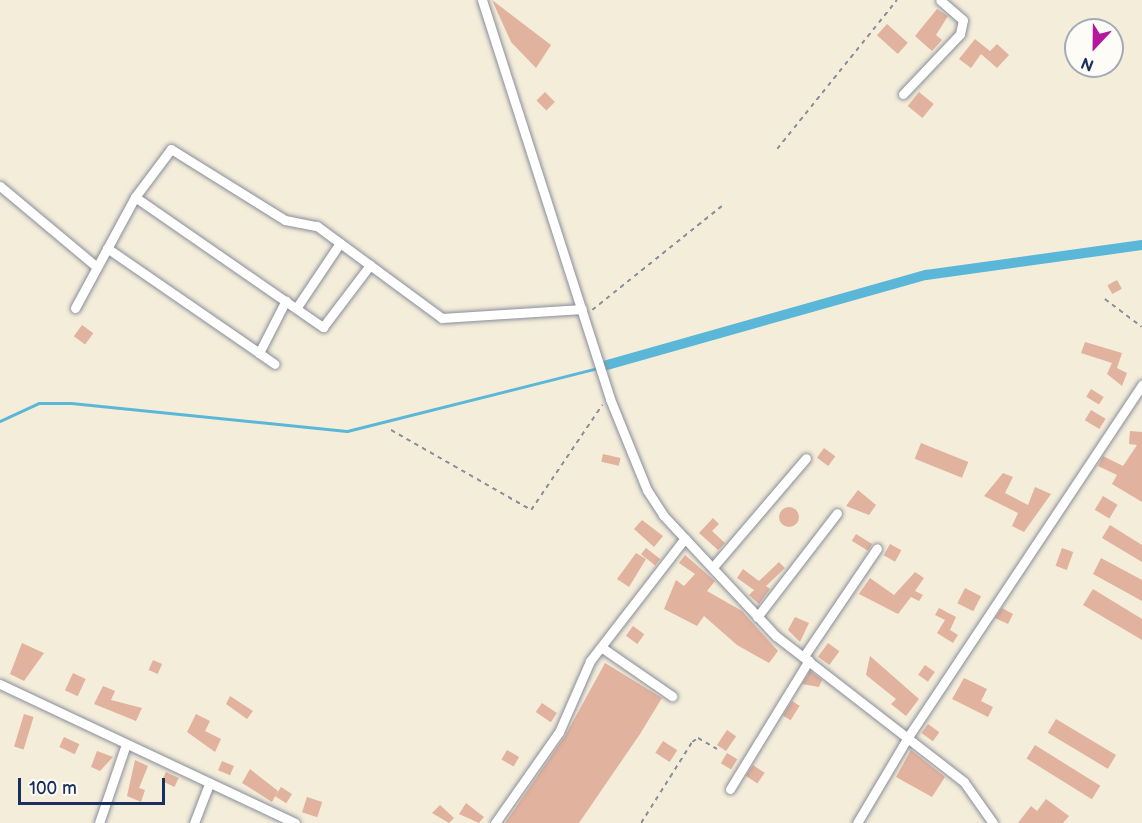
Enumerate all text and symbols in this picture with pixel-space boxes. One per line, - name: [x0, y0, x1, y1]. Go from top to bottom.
- north arrow: [1064, 18, 1124, 78]
- text: N: [1079, 52, 1097, 74]
- scale bar: [21, 766, 168, 804]
- text: 100 m: [29, 778, 77, 799]

